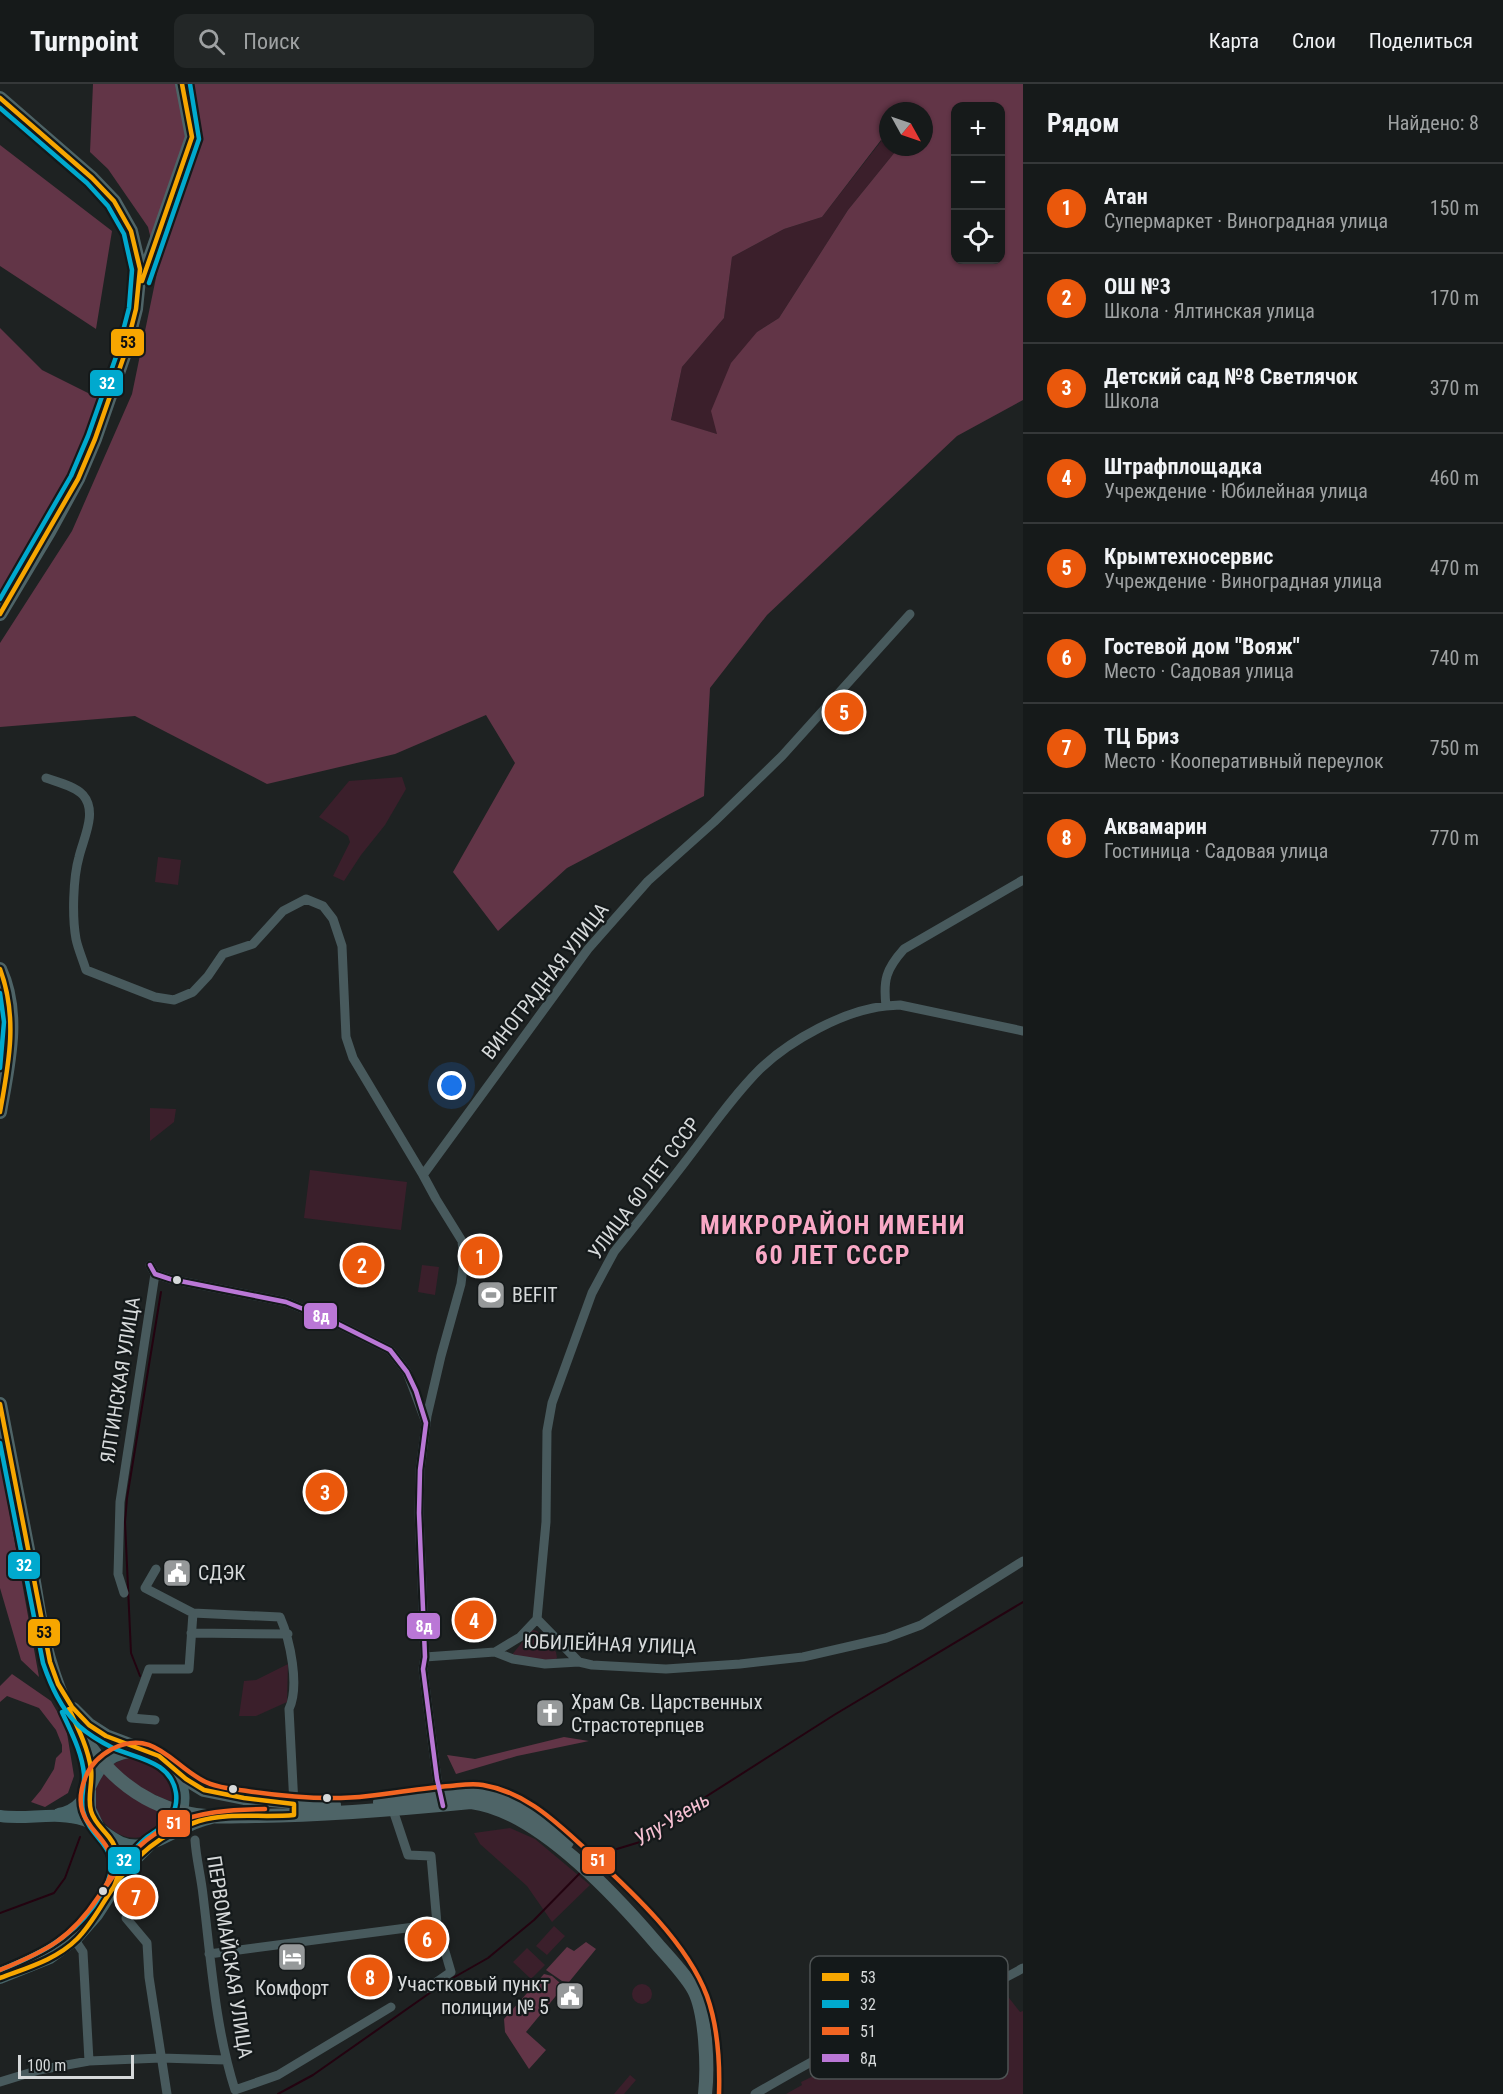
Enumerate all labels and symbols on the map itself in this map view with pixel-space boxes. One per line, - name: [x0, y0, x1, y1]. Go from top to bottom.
- north arrow: [879, 102, 933, 156]
- line badge: 53: [110, 328, 145, 357]
- text: 53: [120, 333, 136, 352]
- line badge: 32: [89, 369, 124, 397]
- text: 32: [99, 374, 115, 393]
- pin: 5: [824, 690, 864, 734]
- street label: ВИНОГРАДНАЯ УЛИЦА: [477, 898, 614, 1064]
- your location: [437, 1071, 466, 1100]
- street label: УЛИЦА 60 ЛЕТ СССР: [583, 1113, 705, 1263]
- district label: МИКРОРАЙОН ИМЕНИ 60 ЛЕТ СССР: [700, 1210, 966, 1270]
- pin: 1: [460, 1234, 500, 1278]
- pin: 2: [342, 1242, 382, 1288]
- unlabelled marker: [171, 1274, 183, 1286]
- sports icon: BEFIT: [475, 1279, 507, 1311]
- place label: BEFIT: [512, 1283, 558, 1307]
- street label: ЯЛТИНСКАЯ УЛИЦА: [95, 1295, 145, 1465]
- line badge: 8д: [303, 1302, 338, 1330]
- text: 8д: [312, 1307, 330, 1326]
- pin: 3: [306, 1470, 344, 1514]
- line badge: 32: [7, 1551, 41, 1580]
- text: 32: [16, 1556, 32, 1575]
- public building icon: СДЭК: [161, 1557, 193, 1589]
- place label: СДЭК: [198, 1561, 246, 1585]
- pin: 4: [454, 1598, 494, 1642]
- line badge: 8д: [406, 1612, 441, 1640]
- text: 8д: [415, 1617, 433, 1636]
- line badge: 53: [27, 1618, 61, 1647]
- text: 53: [36, 1623, 52, 1642]
- street label: ЮБИЛЕЙНАЯ УЛИЦА: [523, 1629, 697, 1659]
- place label: Храм Св. Царственных Страстотерпцев: [571, 1690, 763, 1737]
- church icon: Храм Св. Царственных Страстотерпцев: [534, 1697, 566, 1729]
- unlabelled marker: [227, 1783, 239, 1795]
- water label: Улу-Узень: [630, 1787, 714, 1851]
- unlabelled marker: [321, 1792, 333, 1804]
- line badge: 51: [157, 1809, 191, 1838]
- text: 51: [166, 1814, 182, 1833]
- line badge: 32: [107, 1846, 141, 1875]
- line badge: 51: [581, 1846, 616, 1875]
- text: 32: [116, 1851, 132, 1870]
- text: 51: [590, 1851, 606, 1870]
- street label: ПЕРВОМАЙСКАЯ УЛИЦА: [202, 1854, 258, 2061]
- pin: 7: [116, 1874, 156, 1920]
- unlabelled marker: [97, 1885, 109, 1897]
- pin: 6: [408, 1916, 446, 1962]
- hotel icon: Комфорт: [276, 1941, 308, 1973]
- pin: 8: [350, 1954, 389, 2000]
- legend: [810, 1956, 1008, 2079]
- text: 53: [860, 1968, 876, 1987]
- place label: Участковый пункт полиции № 5: [397, 1972, 549, 2019]
- place label: Комфорт: [255, 1976, 329, 2000]
- public building icon: Участковый пункт полиции № 5: [554, 1980, 586, 2012]
- text: 32: [860, 1995, 876, 2014]
- text: 51: [860, 2022, 876, 2041]
- text: 8д: [860, 2049, 877, 2068]
- scale bar: [18, 2052, 134, 2080]

